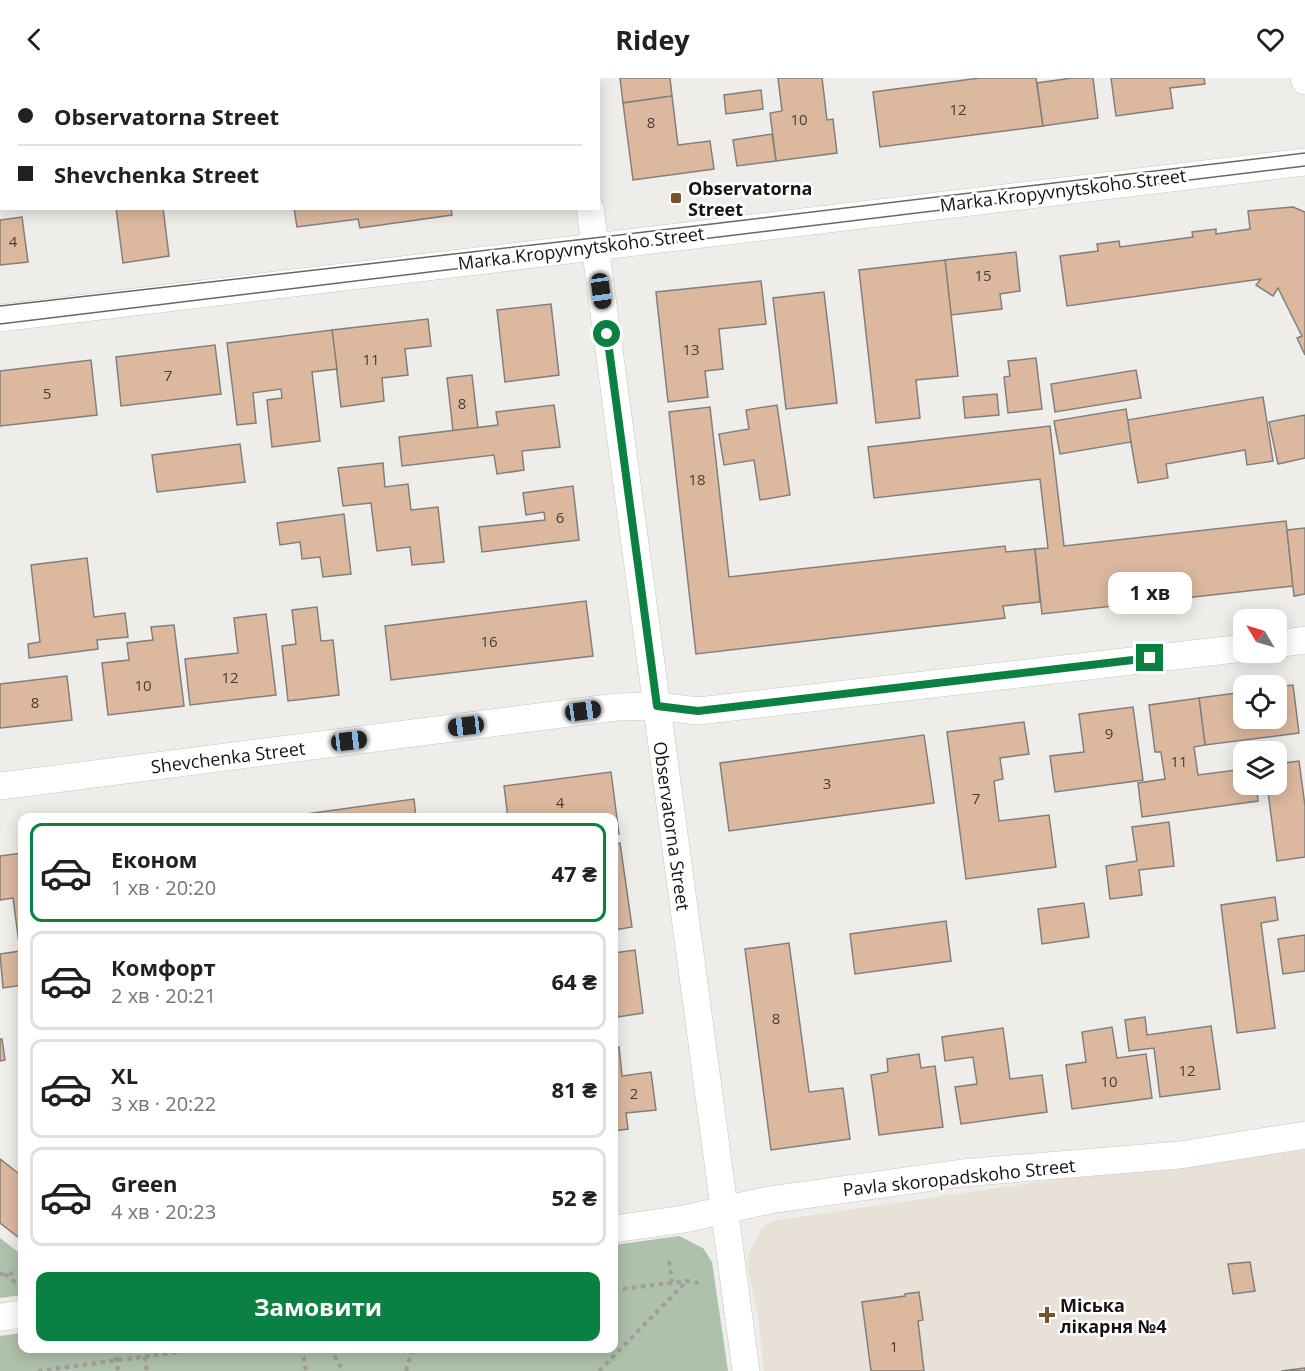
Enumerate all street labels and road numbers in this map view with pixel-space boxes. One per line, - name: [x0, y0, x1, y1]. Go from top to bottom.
- street label: Marka Kropyvnytskoho Street: [938, 163, 1188, 217]
- street label: Marka Kropyvnytskoho Street: [456, 221, 706, 275]
- street label: Shevchenka Street: [149, 736, 307, 778]
- street label: Observatorna Street: [648, 740, 696, 912]
- street label: Pavla skoropadskoho Street: [841, 1153, 1077, 1201]

